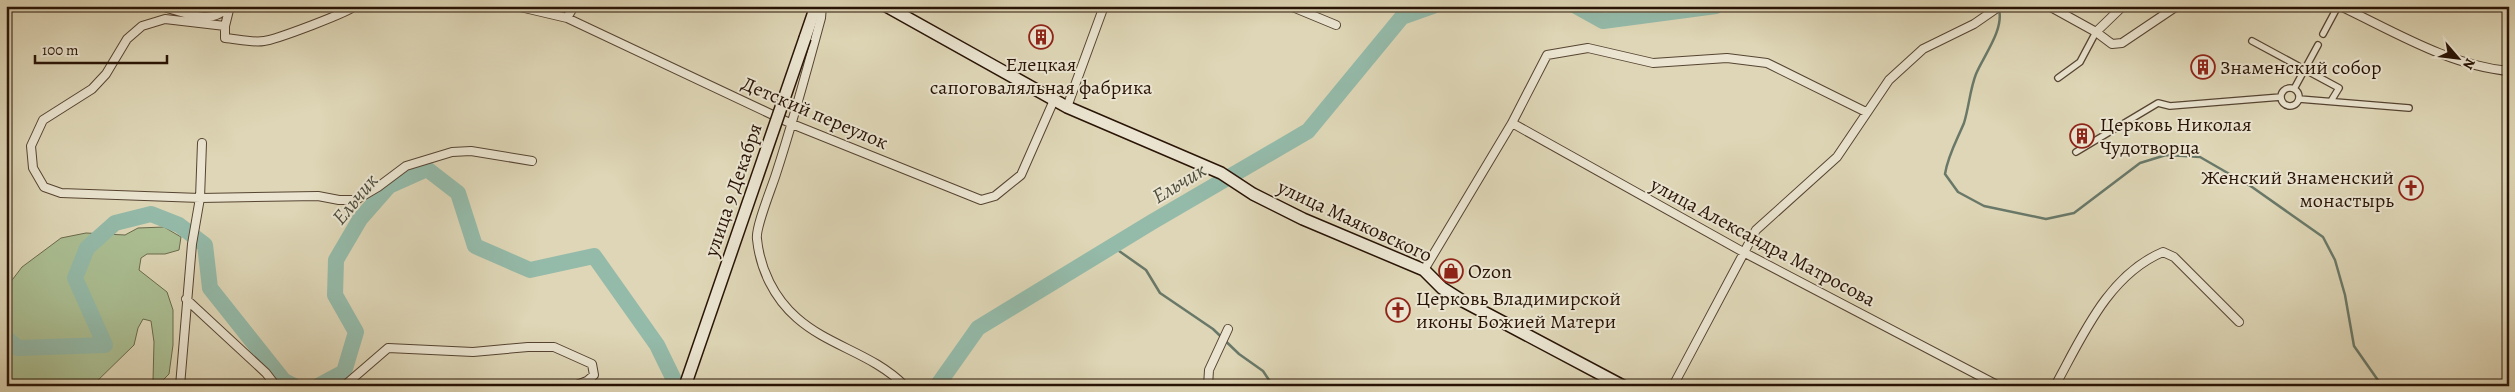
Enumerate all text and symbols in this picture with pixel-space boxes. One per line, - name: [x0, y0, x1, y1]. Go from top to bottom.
- building icon: Елецкая сапоговаляльная фабрика: [1028, 24, 1054, 50]
- scale bar: [35, 32, 168, 64]
- north arrow: [2432, 32, 2482, 82]
- text: 100 m: [42, 40, 79, 60]
- place label: Елецкая сапоговаляльная фабрика: [930, 51, 1153, 101]
- building icon: Знаменский собор: [2190, 54, 2216, 80]
- place label: Знаменский собор: [2220, 54, 2381, 81]
- text: N: [2458, 55, 2480, 73]
- street label: Детский переулок: [738, 70, 892, 156]
- place label: Церковь Николая Чудотворца: [2100, 111, 2252, 161]
- street label: улица 9 Декабря: [697, 120, 768, 261]
- building icon: Церковь Николая Чудотворца: [2069, 123, 2095, 149]
- water label: Ельчик: [1147, 156, 1211, 210]
- place label: Женский Знаменский монастырь: [2201, 164, 2394, 214]
- water label: Ельчик: [325, 168, 385, 230]
- street label: улица Александра Матросова: [1645, 171, 1881, 313]
- street label: улица Маяковского: [1272, 173, 1437, 269]
- church icon: Женский Знаменский монастырь: [2398, 175, 2424, 201]
- shop icon: Ozon: [1438, 258, 1464, 284]
- place label: Ozon: [1468, 258, 1512, 285]
- place label: Церковь Владимирской иконы Божией Матери: [1416, 285, 1621, 335]
- church icon: Церковь Владимирской иконы Божией Матери: [1385, 297, 1411, 323]

